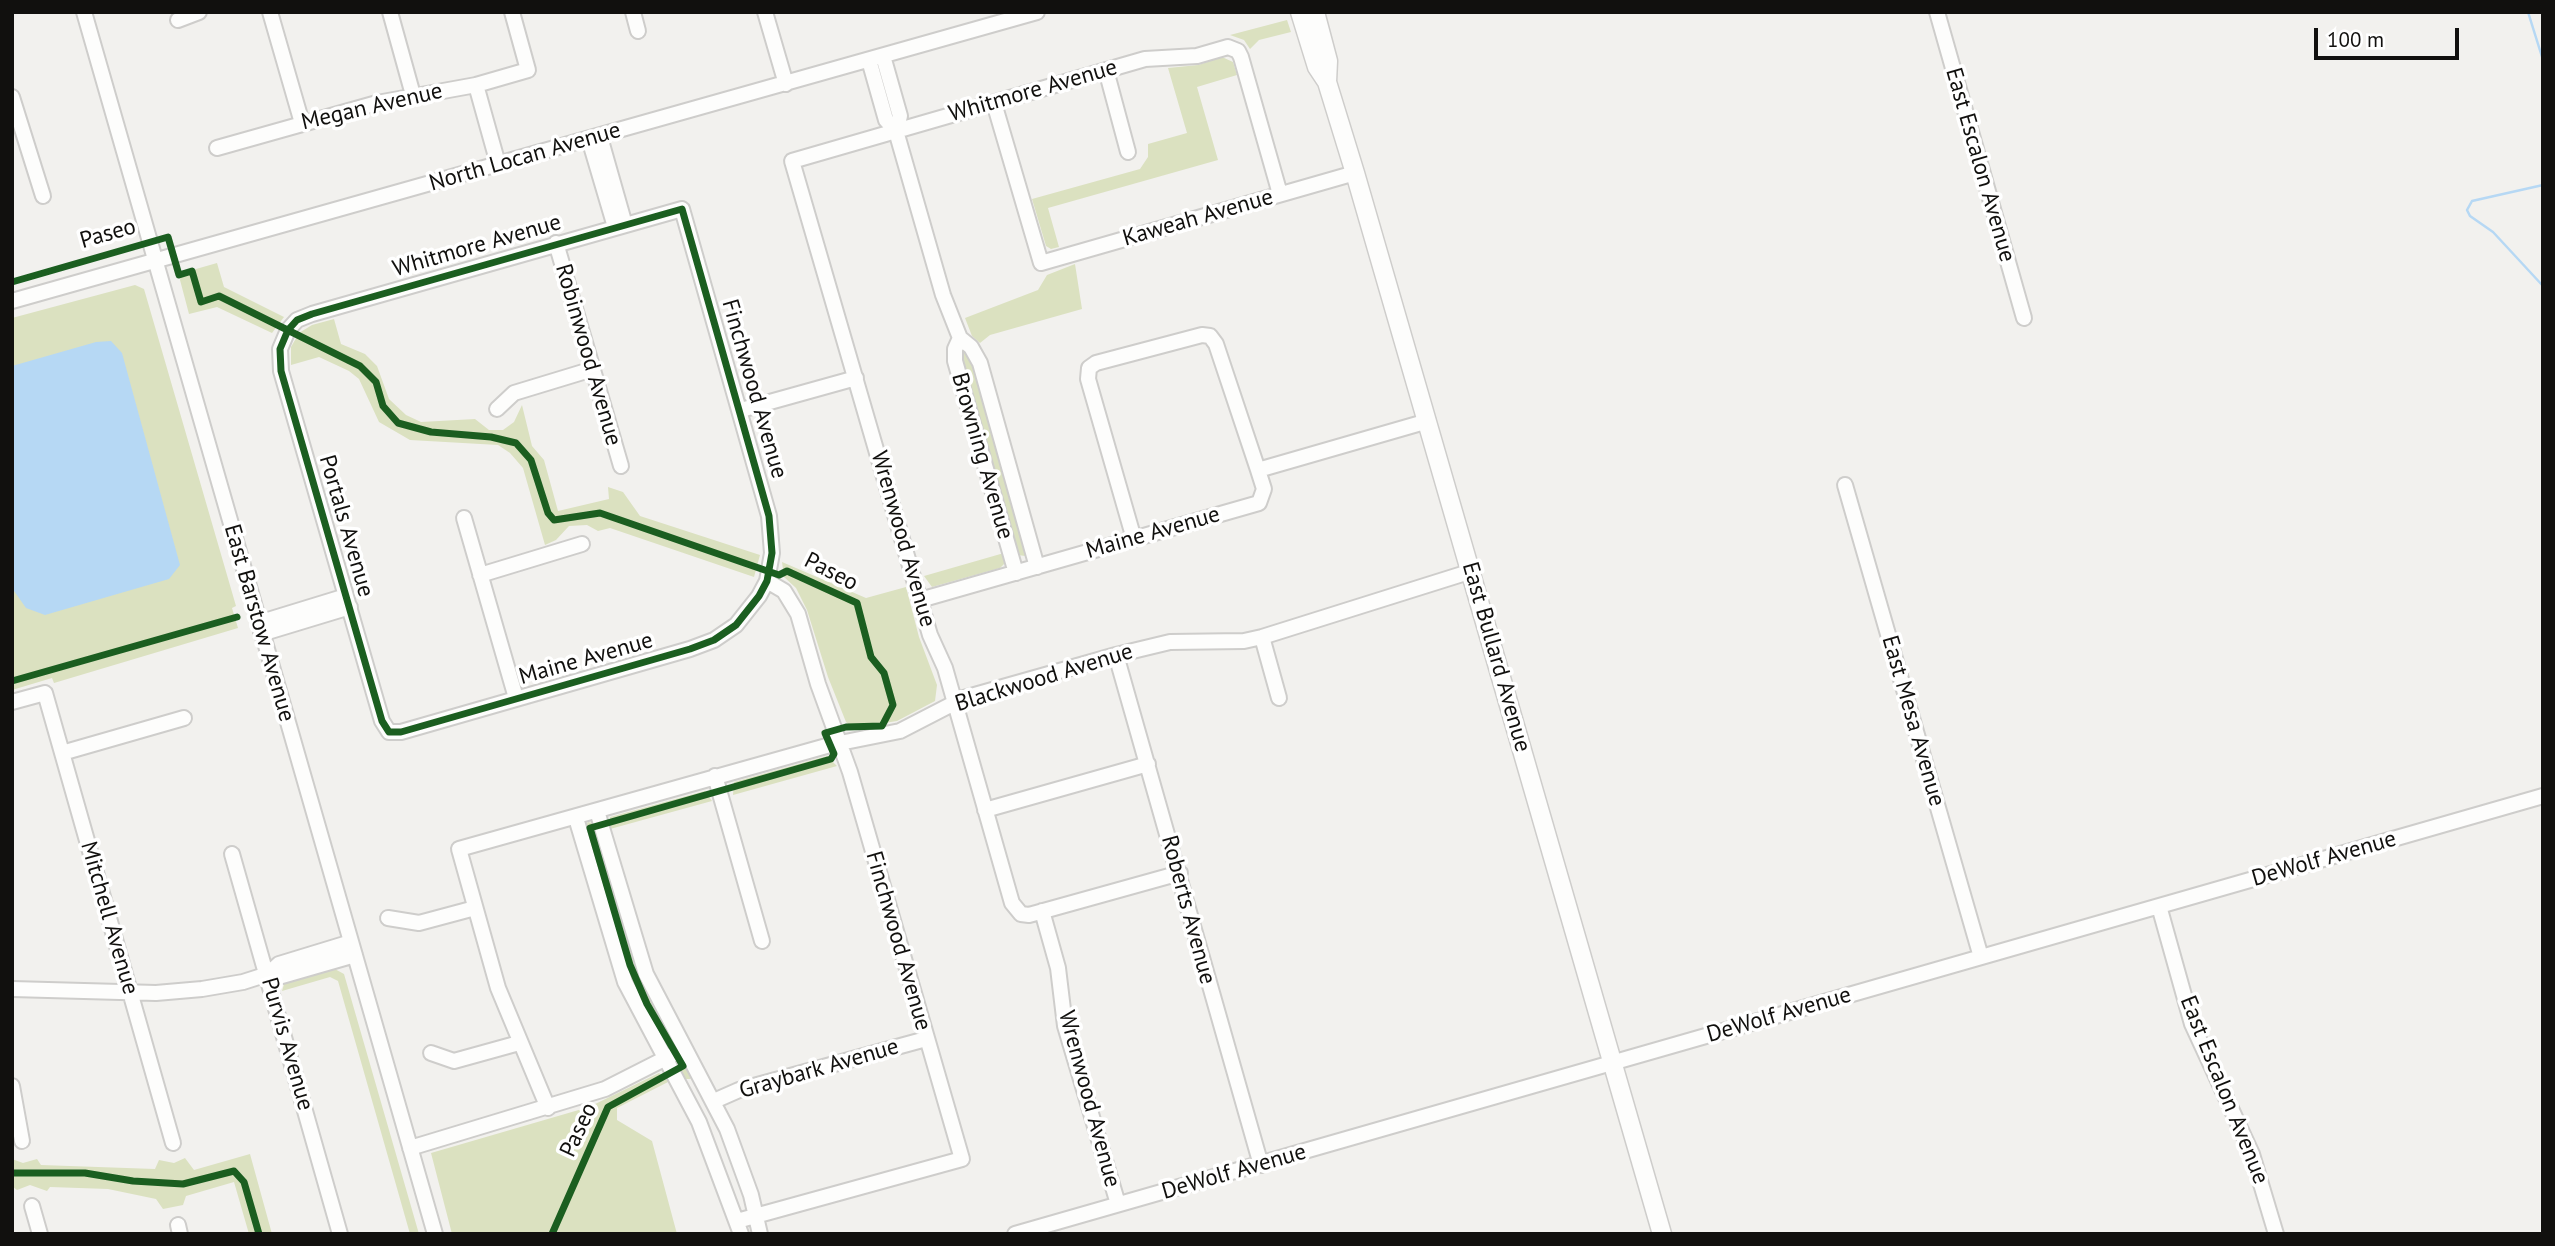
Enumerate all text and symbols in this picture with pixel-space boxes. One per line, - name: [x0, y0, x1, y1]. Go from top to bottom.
- scale bar: [2317, 14, 2462, 58]
- text: 100 m: [2327, 26, 2384, 53]
- street label: Whitmore Avenue: [946, 54, 1120, 128]
- street label: East Escalon Avenue: [1939, 65, 2021, 265]
- street label: Megan Avenue: [299, 77, 445, 137]
- street label: North Locan Avenue: [426, 116, 624, 198]
- street label: Kaweah Avenue: [1120, 183, 1276, 253]
- street label: Whitmore Avenue: [390, 209, 564, 283]
- street label: Paseo: [77, 213, 139, 255]
- street label: Robinwood Avenue: [549, 261, 627, 449]
- street label: Finchwood Avenue: [715, 296, 793, 482]
- street label: Browning Avenue: [945, 370, 1019, 542]
- street label: Wrenwood Avenue: [865, 448, 941, 630]
- street label: Portals Avenue: [313, 452, 379, 600]
- street label: Maine Avenue: [1083, 501, 1223, 565]
- street label: East Barstow Avenue: [218, 521, 300, 725]
- street label: Paseo: [799, 547, 863, 597]
- street label: East Bullard Avenue: [1456, 559, 1536, 755]
- street label: Maine Avenue: [516, 627, 656, 691]
- street label: East Mesa Avenue: [1875, 632, 1951, 810]
- street label: Blackwood Avenue: [952, 638, 1136, 718]
- street label: DeWolf Avenue: [2249, 825, 2399, 893]
- street label: Roberts Avenue: [1155, 833, 1221, 987]
- street label: Mitchell Avenue: [74, 838, 144, 998]
- street label: Finchwood Avenue: [859, 848, 937, 1034]
- street label: Purvis Avenue: [255, 974, 319, 1114]
- street label: DeWolf Avenue: [1704, 981, 1854, 1049]
- street label: East Escalon Avenue: [2174, 992, 2274, 1188]
- street label: Wrenwood Avenue: [1052, 1008, 1126, 1190]
- street label: Graybark Avenue: [736, 1033, 902, 1105]
- street label: Paseo: [554, 1098, 604, 1162]
- street label: DeWolf Avenue: [1159, 1138, 1309, 1206]

